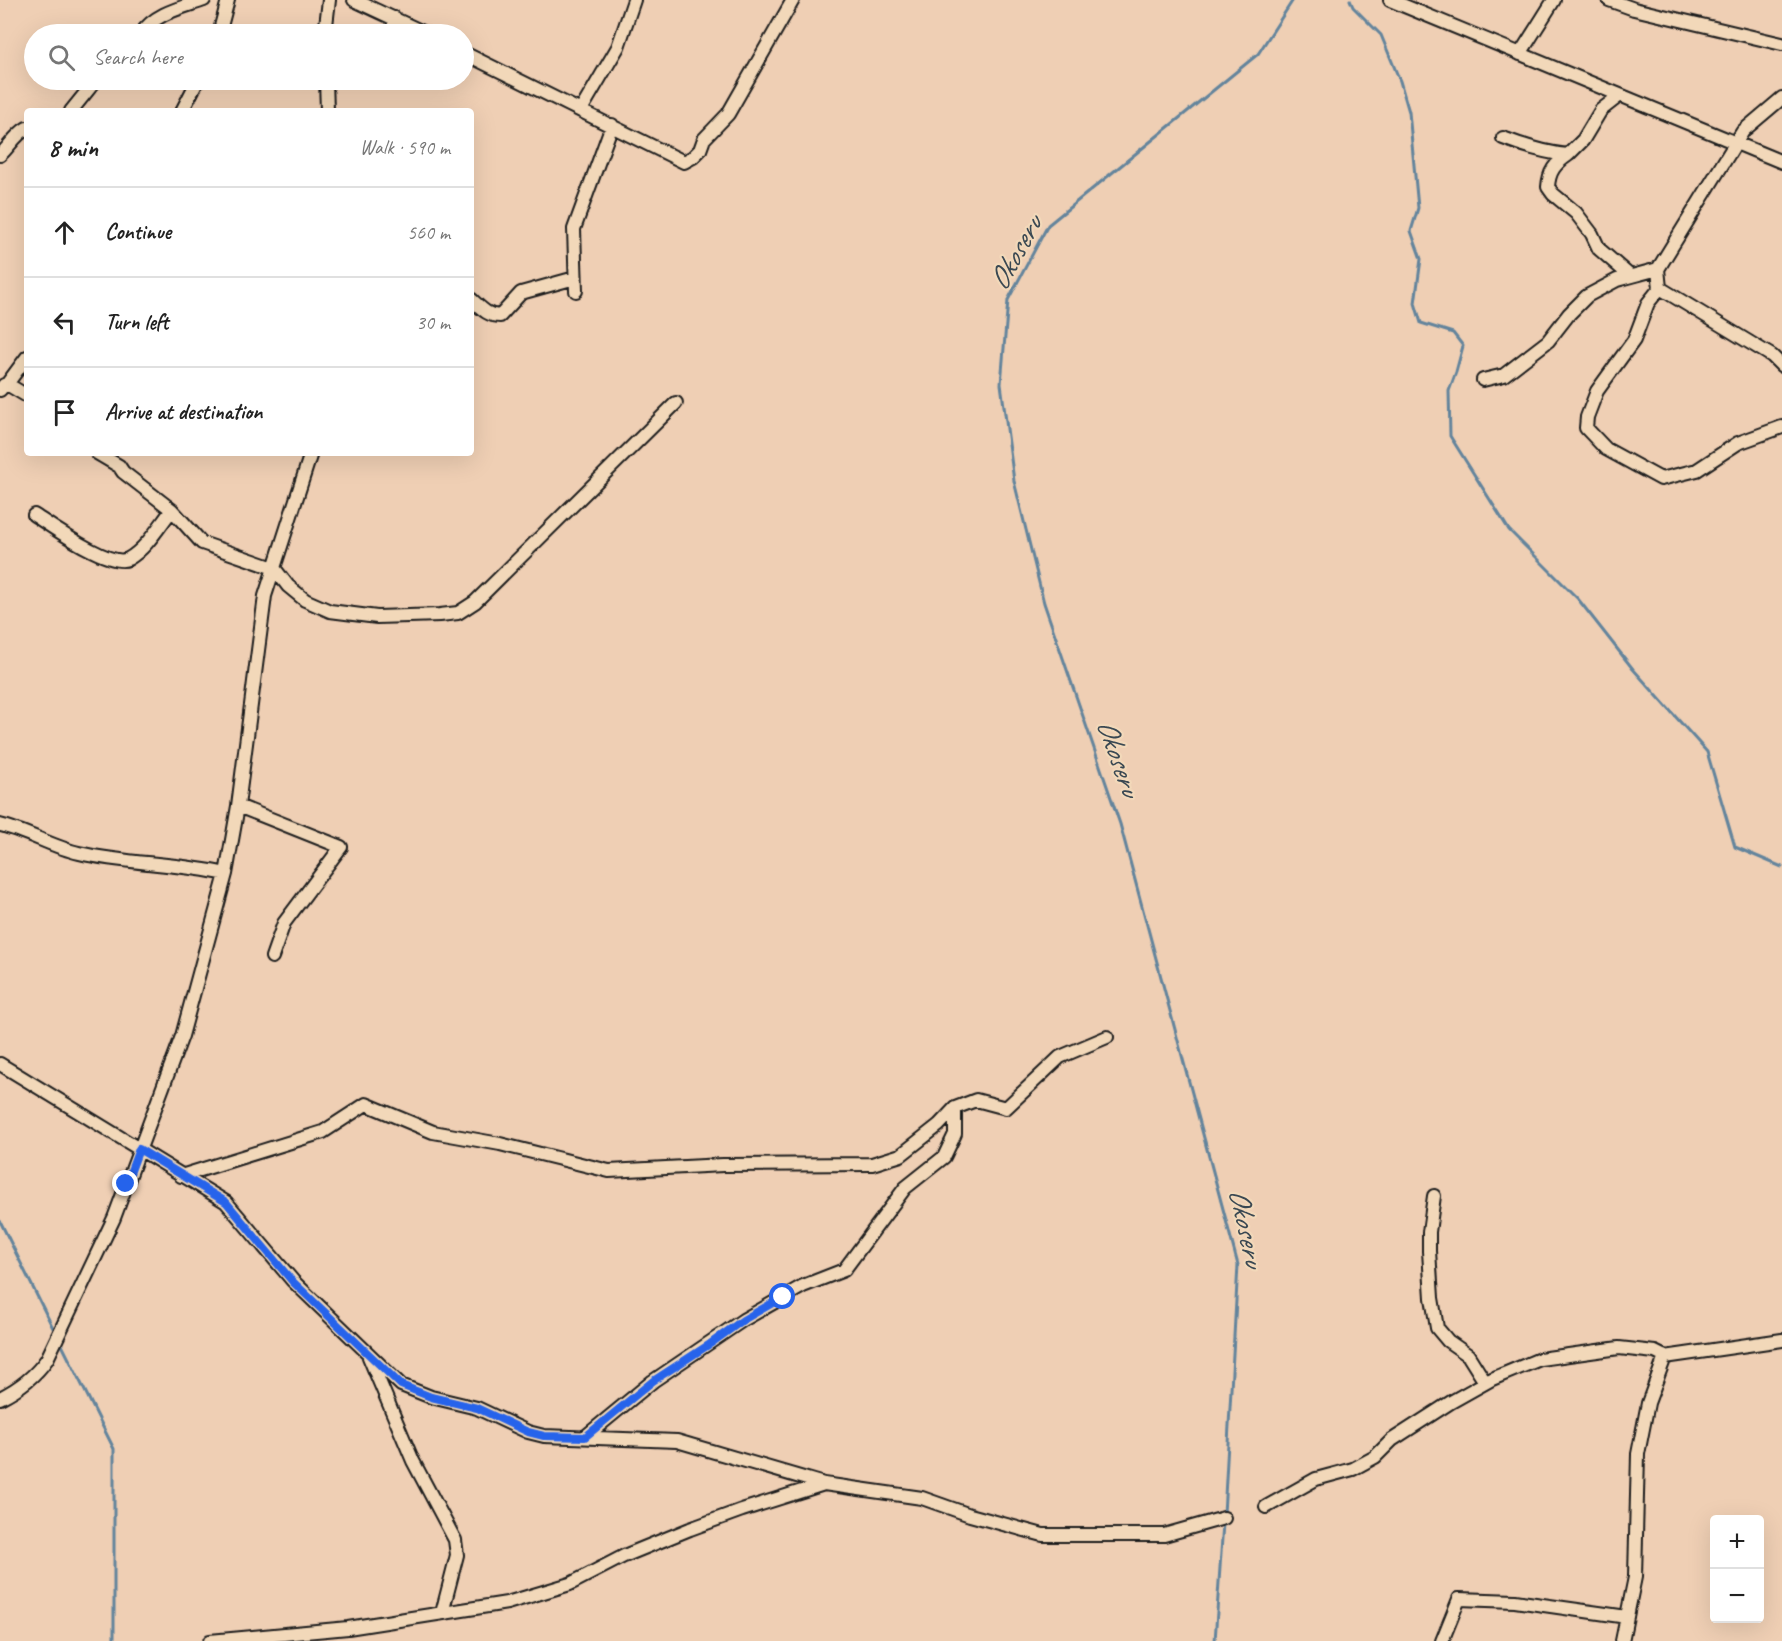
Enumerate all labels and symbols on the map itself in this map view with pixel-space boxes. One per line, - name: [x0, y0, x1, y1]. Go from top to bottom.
- water label: Okoseru: [979, 206, 1053, 297]
- water label: Okoseru: [1088, 714, 1151, 804]
- route end: [112, 1170, 138, 1196]
- water label: Okoseru: [1220, 1184, 1275, 1273]
- route start: [769, 1283, 795, 1309]

